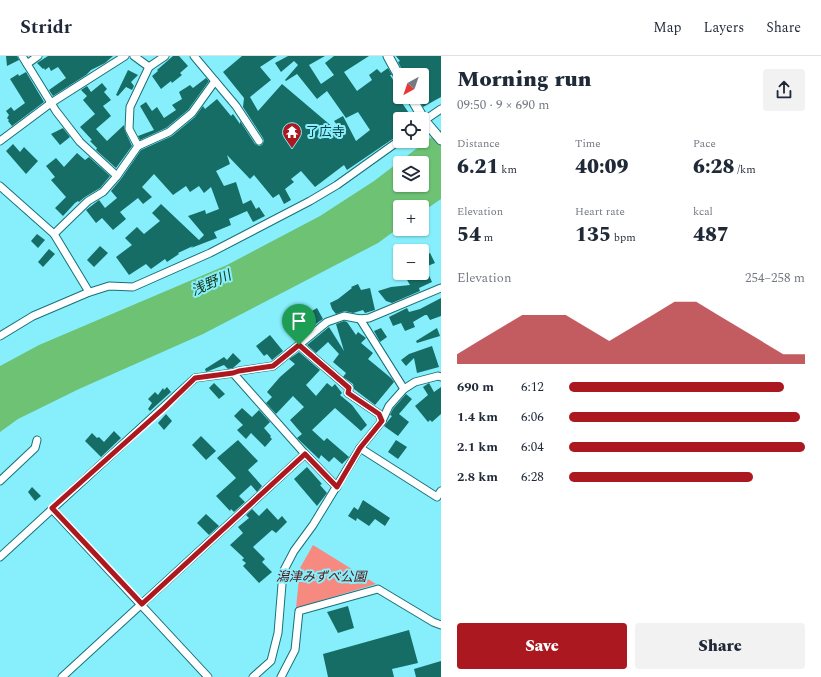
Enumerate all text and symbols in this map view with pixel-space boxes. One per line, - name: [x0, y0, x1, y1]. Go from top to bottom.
- text: Stridr: [20, 13, 72, 42]
- text: Map: [653, 17, 682, 38]
- text: Layers: [704, 17, 744, 38]
- text: Share: [766, 17, 801, 38]
- text: Morning run: [457, 63, 592, 96]
- north arrow: [393, 68, 429, 104]
- map controls: [393, 68, 429, 280]
- button: share: [763, 69, 805, 111]
- text: 09:50 · 9 × 690 m: [457, 95, 549, 115]
- button: locate: [393, 112, 429, 148]
- temple icon: 了広寺: [281, 121, 303, 149]
- place label: 了広寺: [306, 122, 345, 142]
- text: Distance: [457, 135, 500, 152]
- text: Time: [575, 135, 601, 152]
- text: Pace: [693, 135, 716, 152]
- text: 6.21: [457, 152, 499, 182]
- text: 40:09: [575, 152, 629, 182]
- text: 6:28: [693, 152, 735, 182]
- button: layers: [393, 156, 429, 192]
- text: km: [499, 161, 517, 178]
- text: /km: [735, 161, 756, 178]
- button: +: [393, 200, 429, 236]
- text: Elevation: [457, 203, 503, 220]
- text: Heart rate: [575, 203, 625, 220]
- text: kcal: [693, 203, 713, 220]
- text: 54: [457, 220, 481, 250]
- text: 135: [575, 220, 611, 250]
- text: 487: [693, 220, 729, 250]
- text: m: [481, 229, 493, 246]
- text: bpm: [611, 229, 636, 246]
- button: −: [393, 244, 429, 280]
- water label: 浅野川: [188, 264, 236, 301]
- text: Elevation: [457, 268, 511, 288]
- text: 254–258 m: [745, 268, 805, 288]
- pin: [282, 304, 316, 345]
- icon: arrive: [288, 310, 310, 332]
- text: 690 m: [457, 377, 494, 397]
- text: 6:12: [521, 377, 544, 397]
- text: 1.4 km: [457, 407, 498, 427]
- text: 6:06: [521, 407, 544, 427]
- text: 2.1 km: [457, 437, 498, 457]
- text: 6:04: [521, 437, 544, 457]
- text: 2.8 km: [457, 467, 498, 487]
- text: 6:28: [521, 467, 544, 487]
- park label: 潟津みずべ公園: [276, 567, 368, 587]
- button: Save: [457, 623, 627, 669]
- button: Share: [635, 623, 805, 669]

